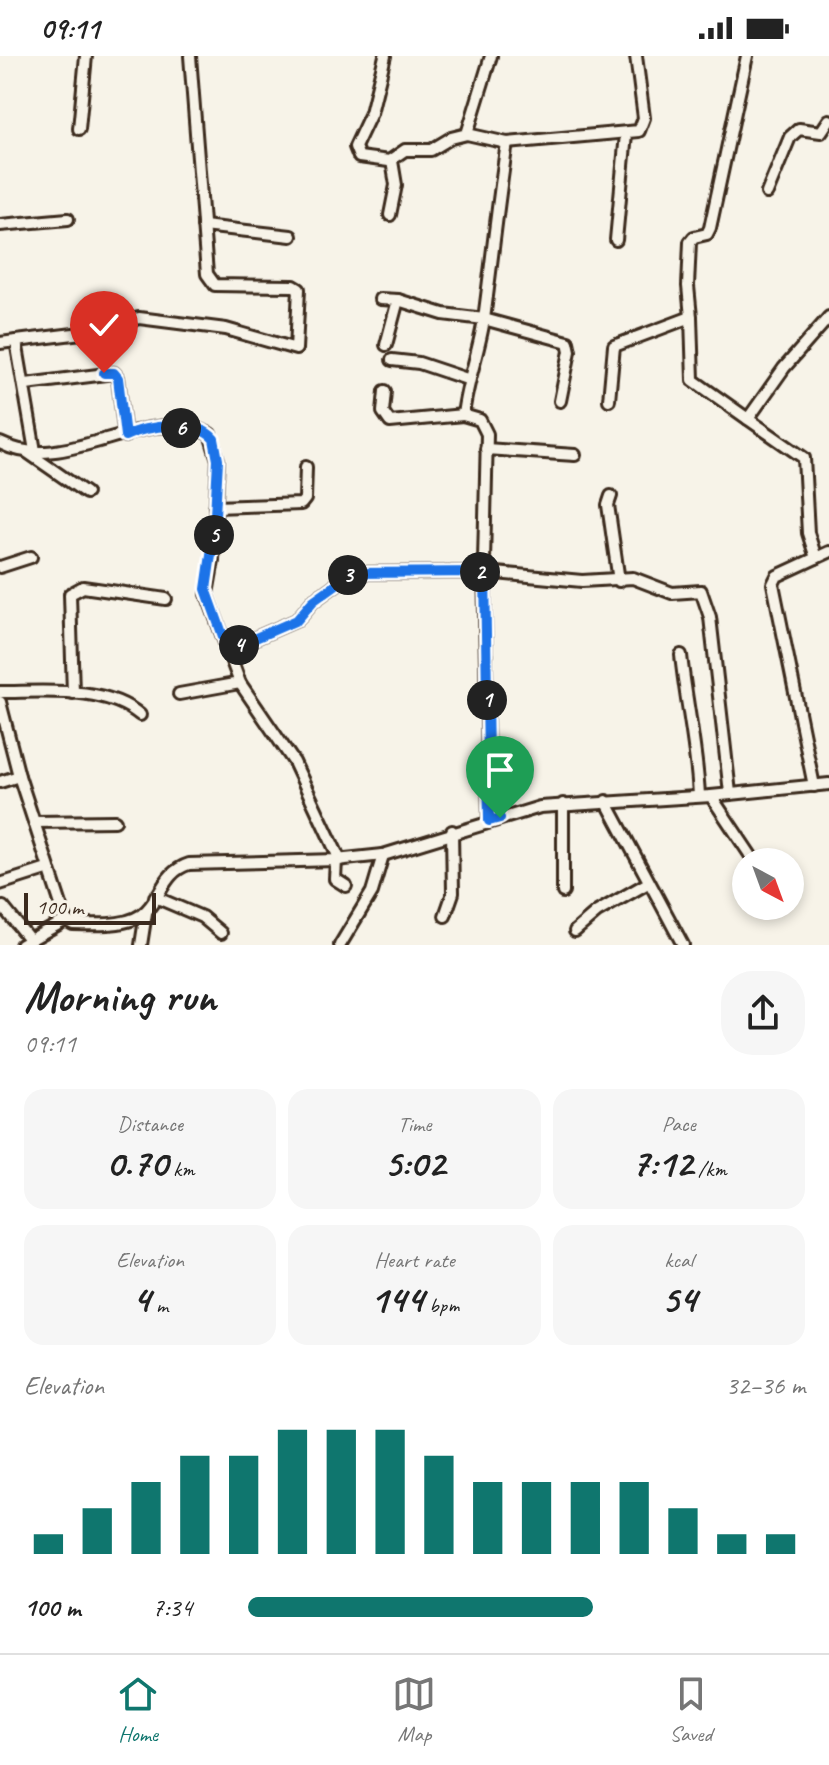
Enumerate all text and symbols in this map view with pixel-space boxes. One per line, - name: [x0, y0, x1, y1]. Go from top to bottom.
- text: 09:11: [40, 9, 100, 47]
- pin: [70, 291, 138, 373]
- icon: check: [82, 303, 126, 347]
- pin: 6: [161, 408, 201, 448]
- text: 6: [176, 414, 186, 442]
- pin: 5: [194, 515, 234, 555]
- text: 5: [209, 521, 219, 549]
- pin: 2: [460, 552, 500, 592]
- pin: 3: [328, 555, 368, 595]
- text: 2: [475, 558, 485, 586]
- text: 3: [343, 561, 353, 589]
- pin: 4: [219, 625, 259, 665]
- text: 4: [234, 631, 244, 659]
- pin: 1: [467, 680, 507, 720]
- text: 1: [482, 686, 492, 714]
- pin: [466, 736, 534, 818]
- icon: arrive: [478, 748, 522, 792]
- north arrow: [732, 848, 804, 920]
- map controls: [732, 848, 804, 920]
- scale bar: [24, 889, 156, 925]
- text: 100 m: [36, 893, 83, 921]
- text: Morning run: [24, 969, 216, 1024]
- button: share: [721, 971, 805, 1055]
- text: 09:11: [24, 1027, 76, 1060]
- text: Distance: [117, 1110, 183, 1138]
- text: Time: [398, 1110, 431, 1138]
- text: Pace: [662, 1110, 696, 1138]
- text: 0.70: [106, 1138, 168, 1188]
- text: 5:02: [384, 1138, 445, 1188]
- text: 7:12: [631, 1138, 693, 1188]
- text: km: [168, 1155, 194, 1183]
- text: /km: [693, 1155, 727, 1183]
- text: Elevation: [116, 1246, 184, 1274]
- text: Heart rate: [374, 1246, 455, 1274]
- text: kcal: [664, 1246, 693, 1274]
- text: 4: [132, 1274, 150, 1324]
- text: 144: [370, 1274, 424, 1324]
- text: 54: [661, 1274, 697, 1324]
- text: m: [150, 1291, 168, 1319]
- text: bpm: [424, 1291, 459, 1319]
- text: Elevation: [24, 1369, 104, 1402]
- text: 32–36 m: [726, 1369, 805, 1402]
- text: 100 m: [24, 1591, 80, 1624]
- text: 7:34: [152, 1591, 192, 1624]
- tab: Home: [116, 1672, 160, 1748]
- tab: Map: [392, 1672, 436, 1748]
- tab: Saved: [669, 1672, 713, 1748]

